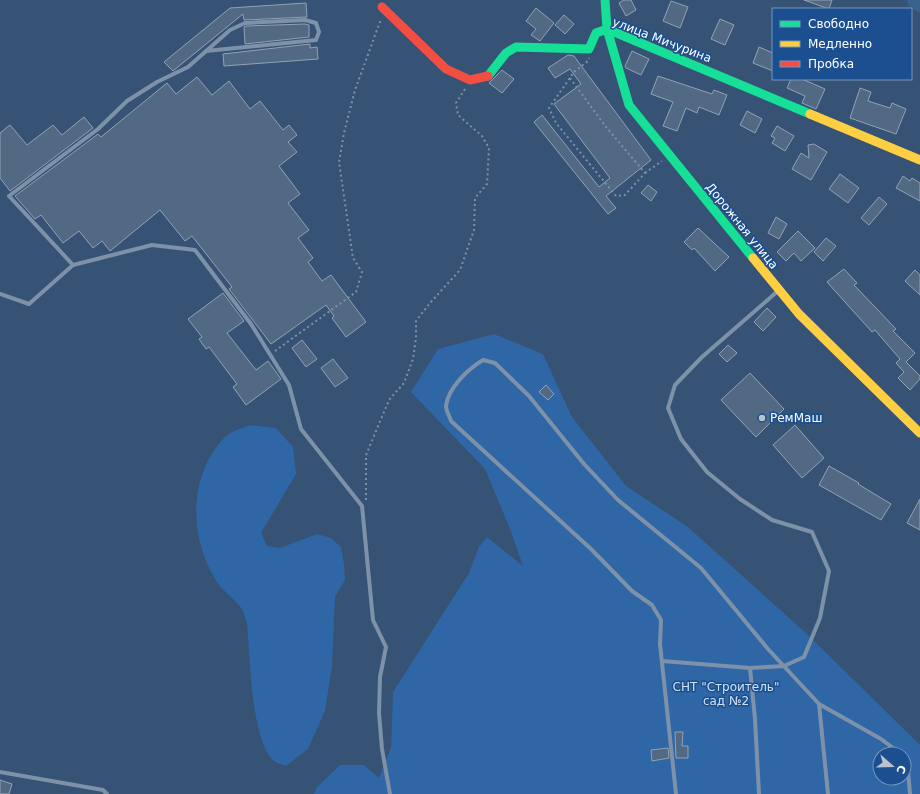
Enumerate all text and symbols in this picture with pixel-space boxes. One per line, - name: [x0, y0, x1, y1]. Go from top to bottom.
- legend: [772, 8, 912, 80]
- street label: улица Мичурина: [611, 15, 713, 65]
- text: Свободно: [808, 17, 869, 31]
- text: Медленно: [808, 37, 872, 51]
- text: Пробка: [808, 57, 854, 71]
- street label: Дорожная улица: [703, 180, 781, 272]
- place label: РемМаш: [770, 411, 822, 425]
- marker: РемМаш: [757, 413, 767, 423]
- park label: СНТ "Строитель" сад №2: [673, 680, 779, 708]
- north arrow: [872, 746, 912, 786]
- text: С: [893, 763, 908, 775]

